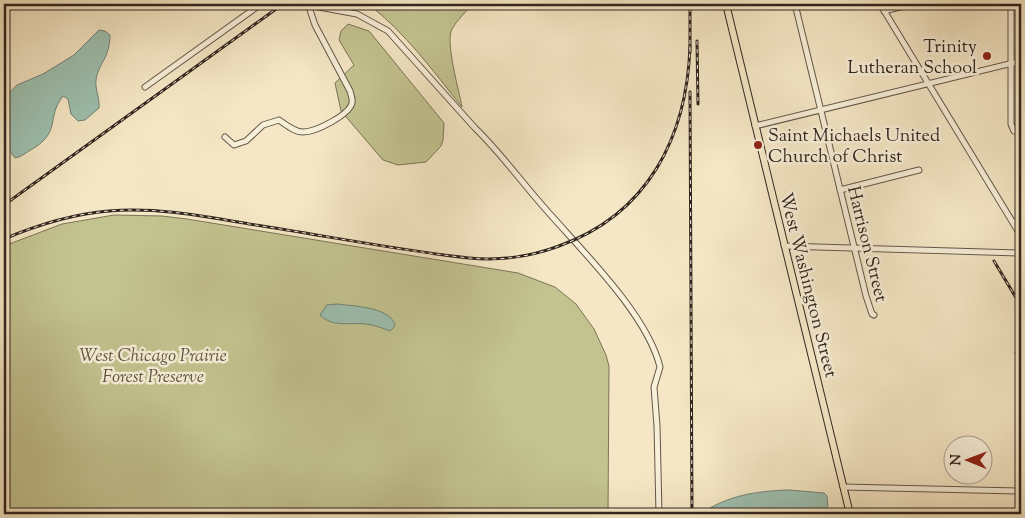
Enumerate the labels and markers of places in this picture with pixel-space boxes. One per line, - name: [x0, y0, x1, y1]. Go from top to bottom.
- place label: Trinity Lutheran School: [848, 35, 977, 82]
- marker: Trinity Lutheran School: [981, 50, 993, 62]
- place label: Saint Michaels United Church of Christ: [768, 124, 940, 171]
- marker: Saint Michaels United Church of Christ: [752, 139, 764, 151]

